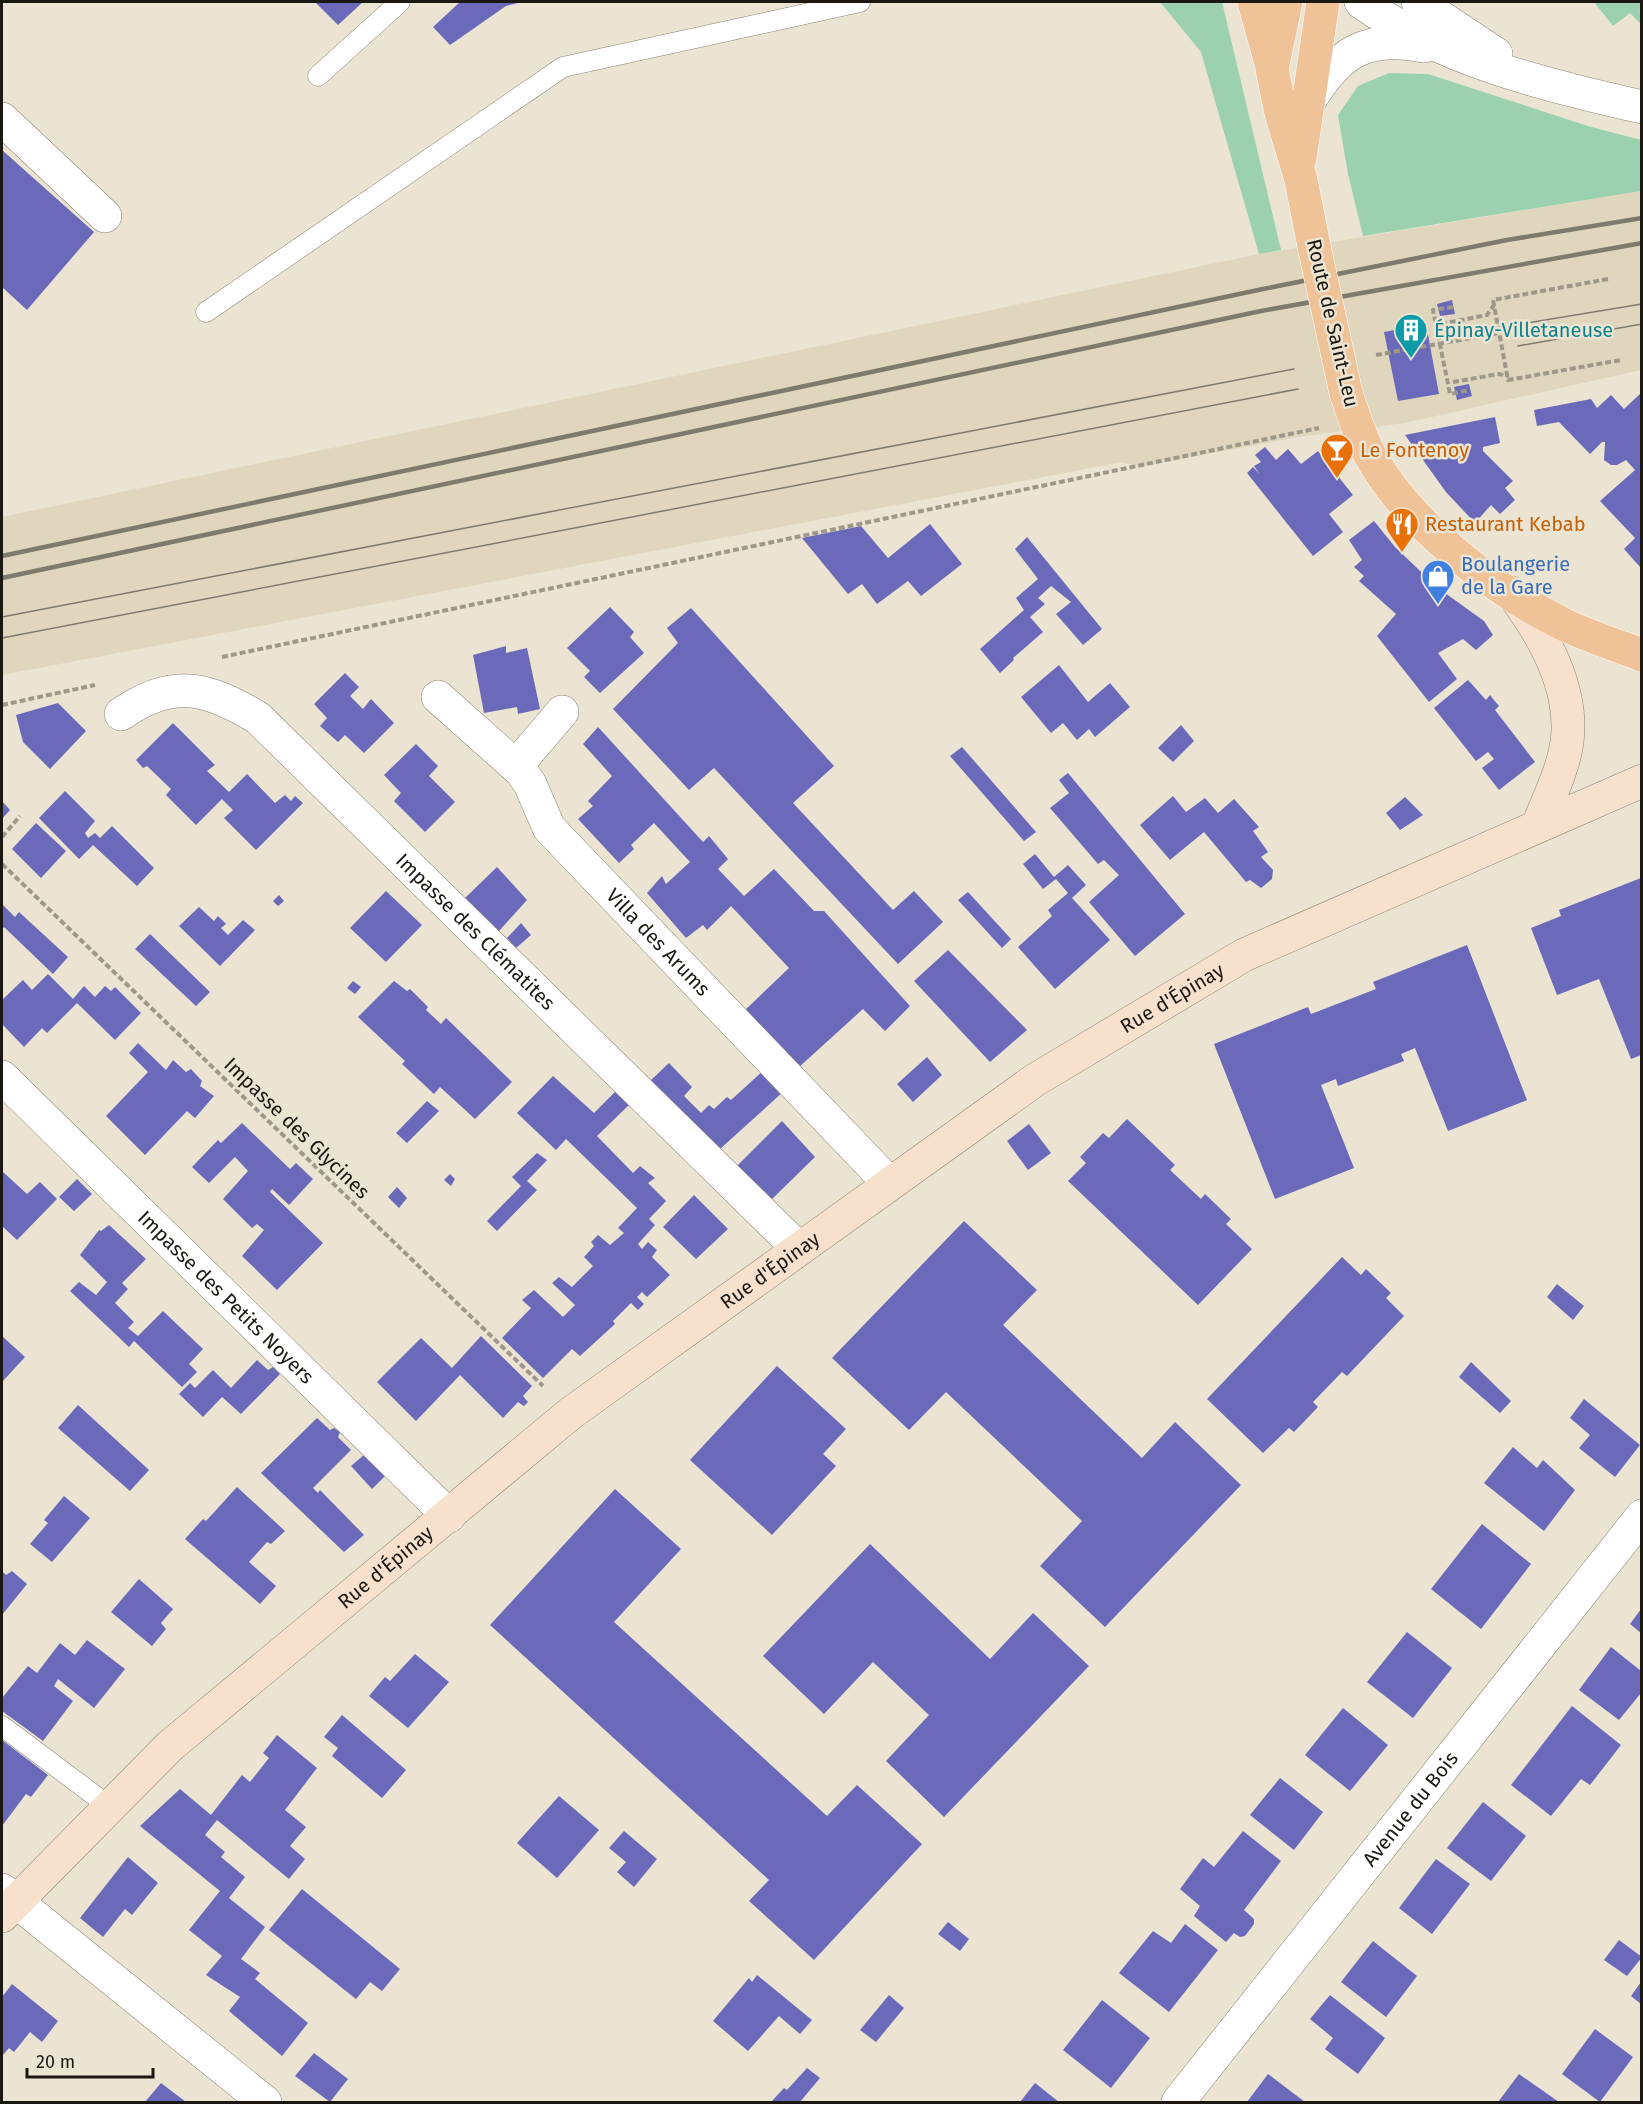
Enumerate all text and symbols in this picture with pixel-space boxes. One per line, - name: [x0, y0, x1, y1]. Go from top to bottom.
- street label: Route de Saint-Leu: [1302, 236, 1364, 410]
- building icon: Épinay-Villetaneuse: [1393, 312, 1429, 359]
- place label: Épinay-Villetaneuse: [1434, 318, 1613, 342]
- bar icon: Le Fontenoy: [1319, 432, 1355, 479]
- place label: Le Fontenoy: [1360, 438, 1469, 462]
- restaurant icon: Restaurant Kebab: [1384, 506, 1420, 553]
- place label: Restaurant Kebab: [1425, 512, 1586, 536]
- place label: Boulangerie de la Gare: [1461, 552, 1570, 599]
- shop icon: Boulangerie de la Gare: [1420, 558, 1456, 605]
- street label: Impasse des Clématites: [391, 848, 560, 1015]
- street label: Villa des Arums: [601, 883, 715, 1001]
- street label: Rue d'Épinay: [1116, 958, 1228, 1038]
- street label: Impasse des Glycines: [219, 1052, 375, 1204]
- street label: Impasse des Petits Noyers: [133, 1205, 319, 1389]
- street label: Rue d'Épinay: [716, 1226, 824, 1314]
- street label: Rue d'Épinay: [333, 1521, 438, 1614]
- street label: Avenue du Bois: [1357, 1747, 1463, 1871]
- scale bar: [27, 2041, 153, 2079]
- text: 20 m: [36, 2051, 75, 2073]

